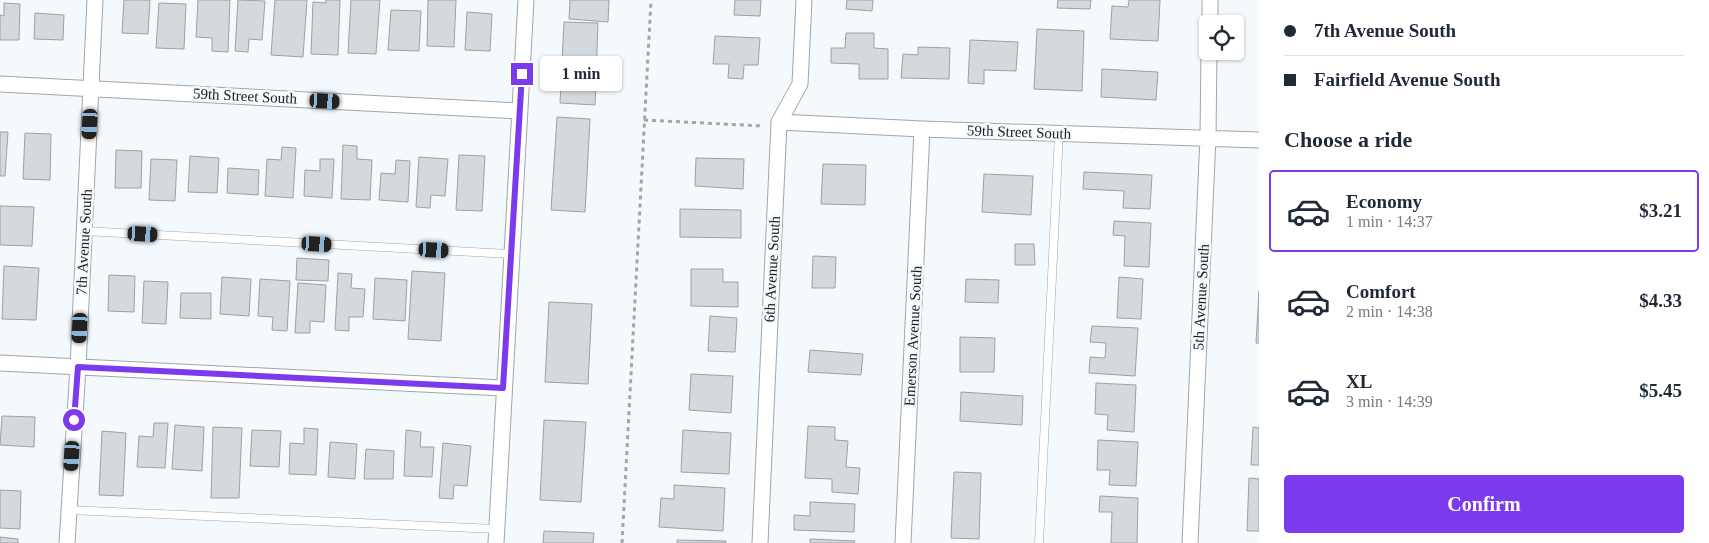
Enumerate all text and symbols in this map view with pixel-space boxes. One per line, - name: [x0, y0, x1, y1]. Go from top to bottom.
- map controls: [1199, 15, 1244, 60]
- button: locate: [1199, 15, 1244, 60]
- text: 7th Avenue South: [1314, 20, 1456, 41]
- callout: 1 min: [540, 56, 622, 92]
- route end: [511, 63, 533, 85]
- text: 1 min: [562, 65, 600, 82]
- text: Fairfield Avenue South: [1314, 69, 1501, 90]
- street label: 59th Street South: [193, 85, 298, 107]
- car: [309, 93, 340, 109]
- car: [81, 109, 98, 139]
- street label: 59th Street South: [967, 122, 1072, 142]
- text: Choose a ride: [1284, 127, 1412, 152]
- street label: 7th Avenue South: [73, 188, 95, 296]
- icon: car: [1286, 189, 1331, 234]
- text: Economy: [1346, 191, 1422, 212]
- text: $3.21: [1639, 200, 1682, 221]
- text: 1 min · 14:37: [1346, 213, 1433, 230]
- street label: 6th Avenue South: [761, 215, 783, 323]
- car: [127, 226, 158, 242]
- car: [301, 236, 332, 252]
- car: [418, 242, 449, 258]
- street label: 5th Avenue South: [1190, 243, 1212, 351]
- street label: Emerson Avenue South: [901, 265, 925, 407]
- icon: car: [1286, 279, 1331, 324]
- text: Comfort: [1346, 281, 1416, 302]
- text: $4.33: [1639, 290, 1682, 311]
- text: 2 min · 14:38: [1346, 303, 1433, 320]
- car: [71, 313, 88, 343]
- icon: car: [1286, 369, 1331, 414]
- text: XL: [1346, 371, 1372, 392]
- text: $5.45: [1639, 380, 1682, 401]
- text: 3 min · 14:39: [1346, 393, 1433, 410]
- route start: [63, 409, 85, 431]
- car: [63, 441, 80, 471]
- button: Confirm: [1284, 475, 1684, 533]

